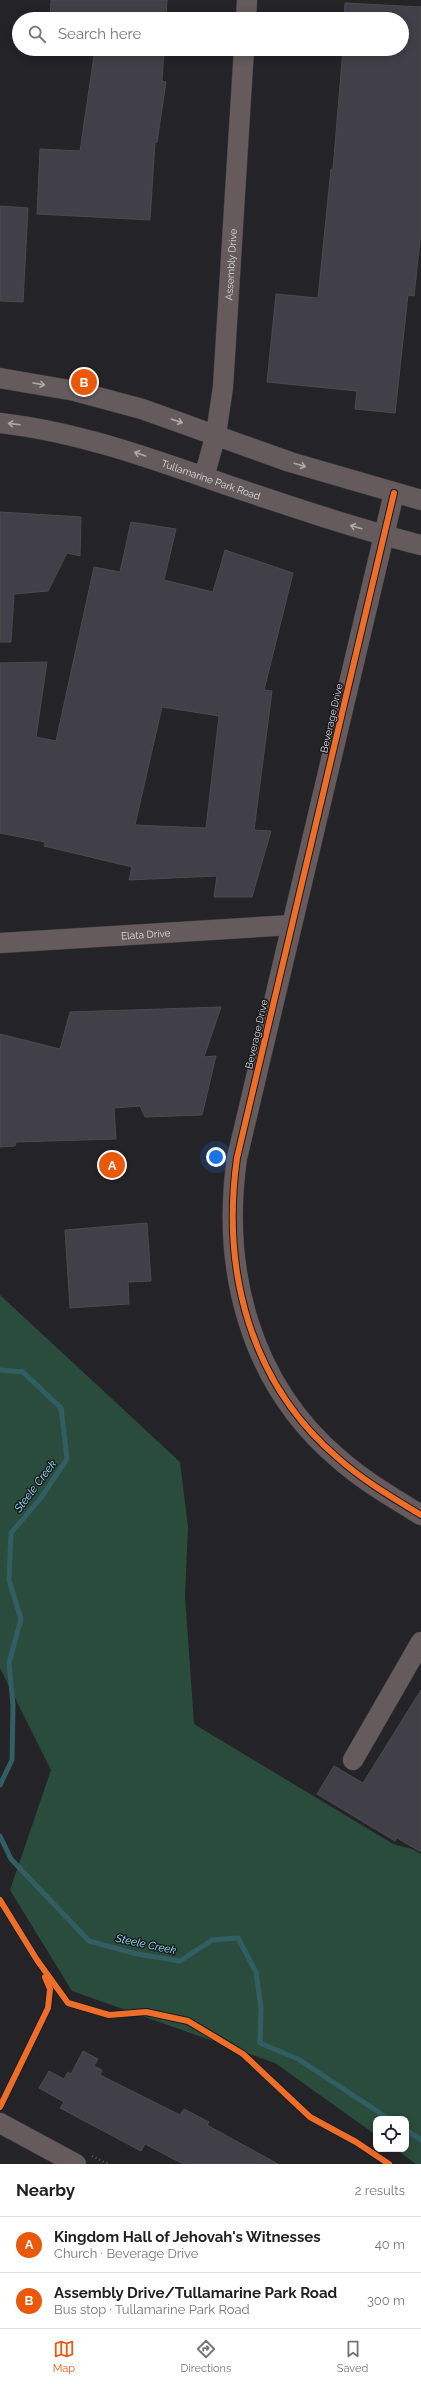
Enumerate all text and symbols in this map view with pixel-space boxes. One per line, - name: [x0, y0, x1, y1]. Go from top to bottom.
- search box: [12, 12, 409, 56]
- icon: search: [26, 23, 48, 45]
- text: Search here: [58, 25, 141, 43]
- street label: Assembly Drive: [223, 228, 239, 301]
- pin: B: [71, 367, 97, 397]
- one-way arrow: [32, 380, 45, 388]
- one-way arrow: [171, 418, 184, 425]
- one-way arrow: [8, 421, 21, 428]
- one-way arrow: [134, 450, 147, 457]
- street label: Tullamarine Park Road: [160, 458, 262, 502]
- one-way arrow: [293, 462, 306, 469]
- one-way arrow: [350, 523, 363, 530]
- street label: Beverage Drive: [318, 682, 345, 754]
- street label: Elata Drive: [121, 927, 171, 942]
- street label: Beverage Drive: [243, 998, 270, 1070]
- your location: [206, 1147, 226, 1167]
- pin: A: [99, 1150, 125, 1180]
- water label: Steele Creek: [11, 1458, 59, 1516]
- water label: Steele Creek: [113, 1932, 177, 1957]
- map controls: [373, 2116, 409, 2152]
- button: locate: [373, 2116, 409, 2152]
- text: Nearby: [16, 2180, 75, 2200]
- text: 2 results: [355, 2183, 405, 2198]
- text: Kingdom Hall of Jehovah's Witnesses: [54, 2228, 321, 2246]
- text: A: [25, 2237, 33, 2252]
- text: 40 m: [375, 2237, 405, 2252]
- text: Church · Beverage Drive: [54, 2246, 198, 2261]
- text: Assembly Drive/Tullamarine Park Road: [54, 2284, 337, 2302]
- text: B: [25, 2293, 33, 2308]
- text: 300 m: [367, 2293, 405, 2308]
- text: Bus stop · Tullamarine Park Road: [54, 2302, 250, 2317]
- tab: Map: [53, 2338, 75, 2375]
- tab: Directions: [181, 2338, 231, 2375]
- tab: Saved: [337, 2338, 368, 2375]

